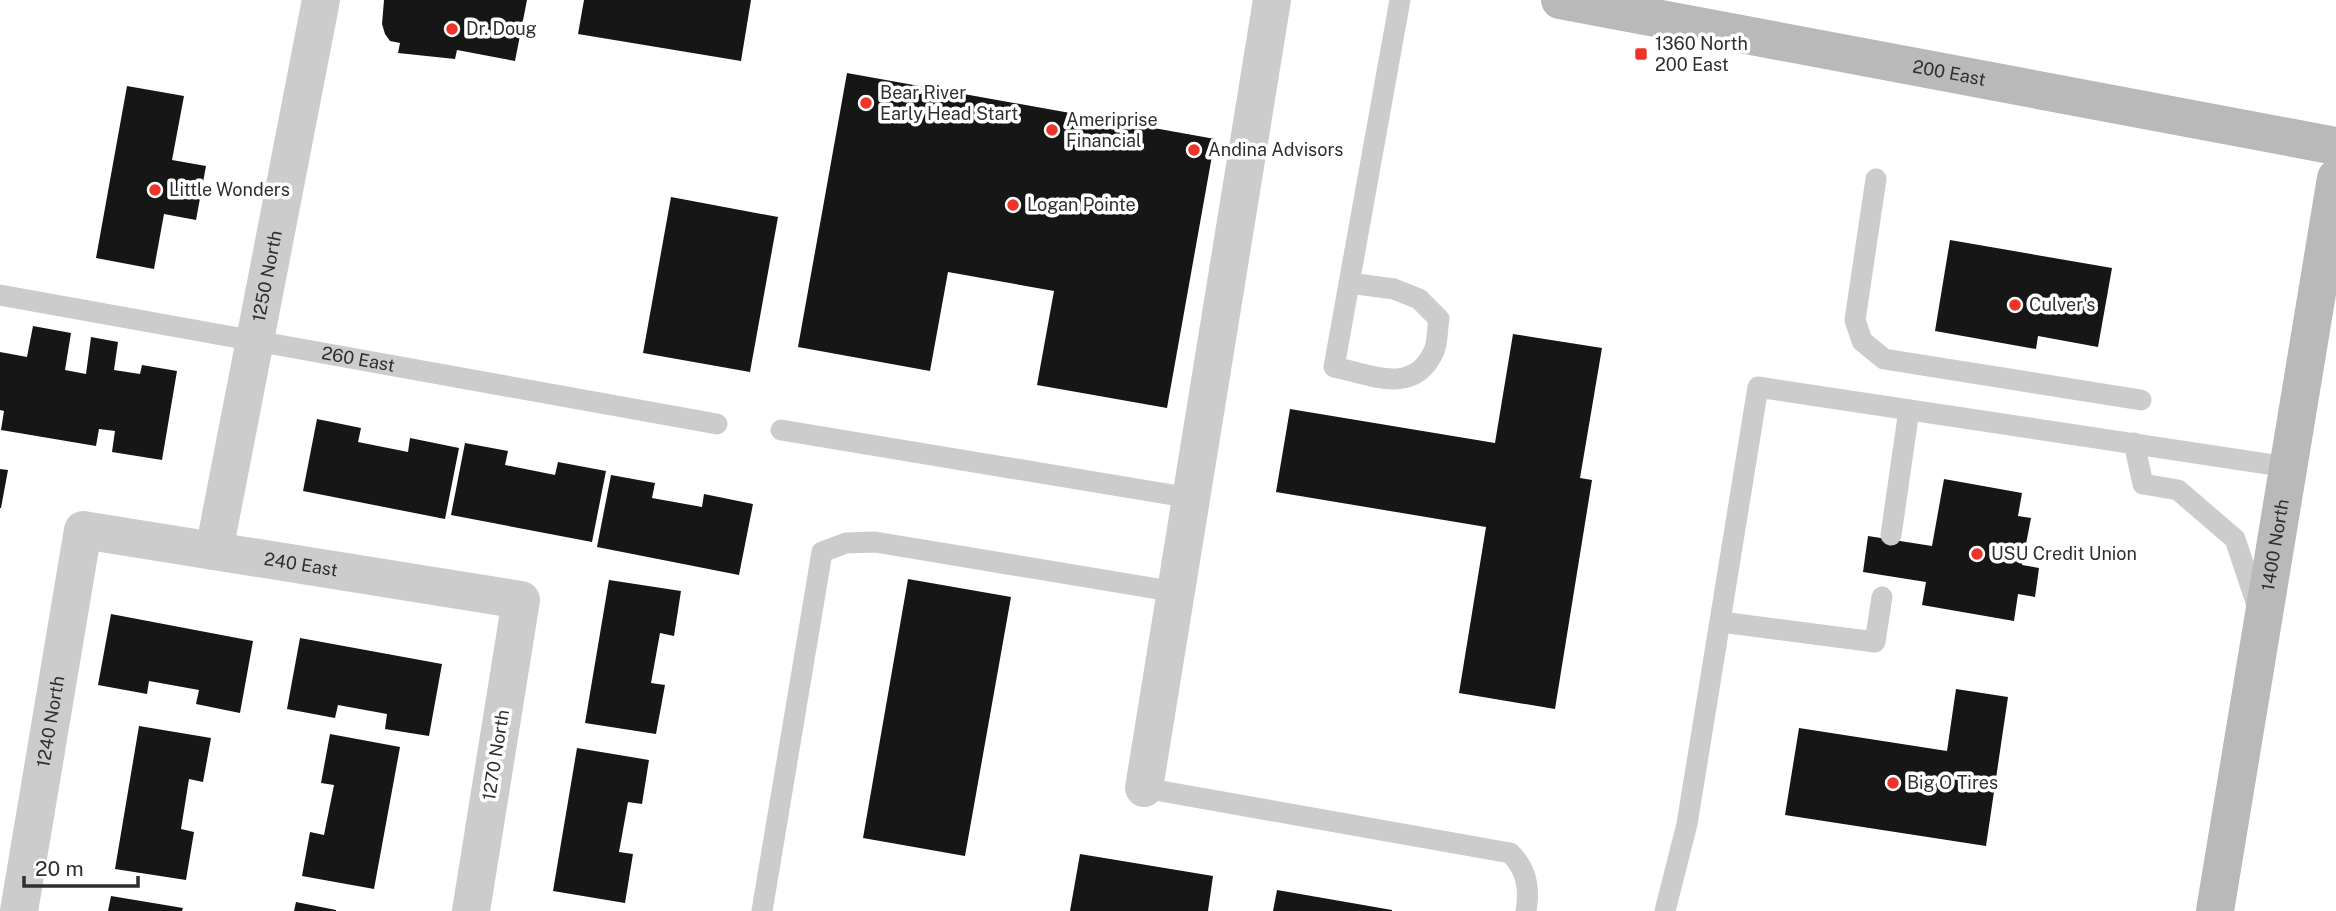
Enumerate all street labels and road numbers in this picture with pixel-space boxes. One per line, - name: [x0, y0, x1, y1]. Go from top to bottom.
- street label: 200 East: [1911, 56, 1988, 90]
- street label: 1250 North: [248, 228, 286, 324]
- street label: 260 East: [320, 342, 397, 376]
- street label: 1400 North: [2257, 497, 2293, 592]
- street label: 240 East: [263, 548, 339, 581]
- street label: 1240 North: [32, 674, 68, 769]
- street label: 1270 North: [478, 708, 513, 802]

